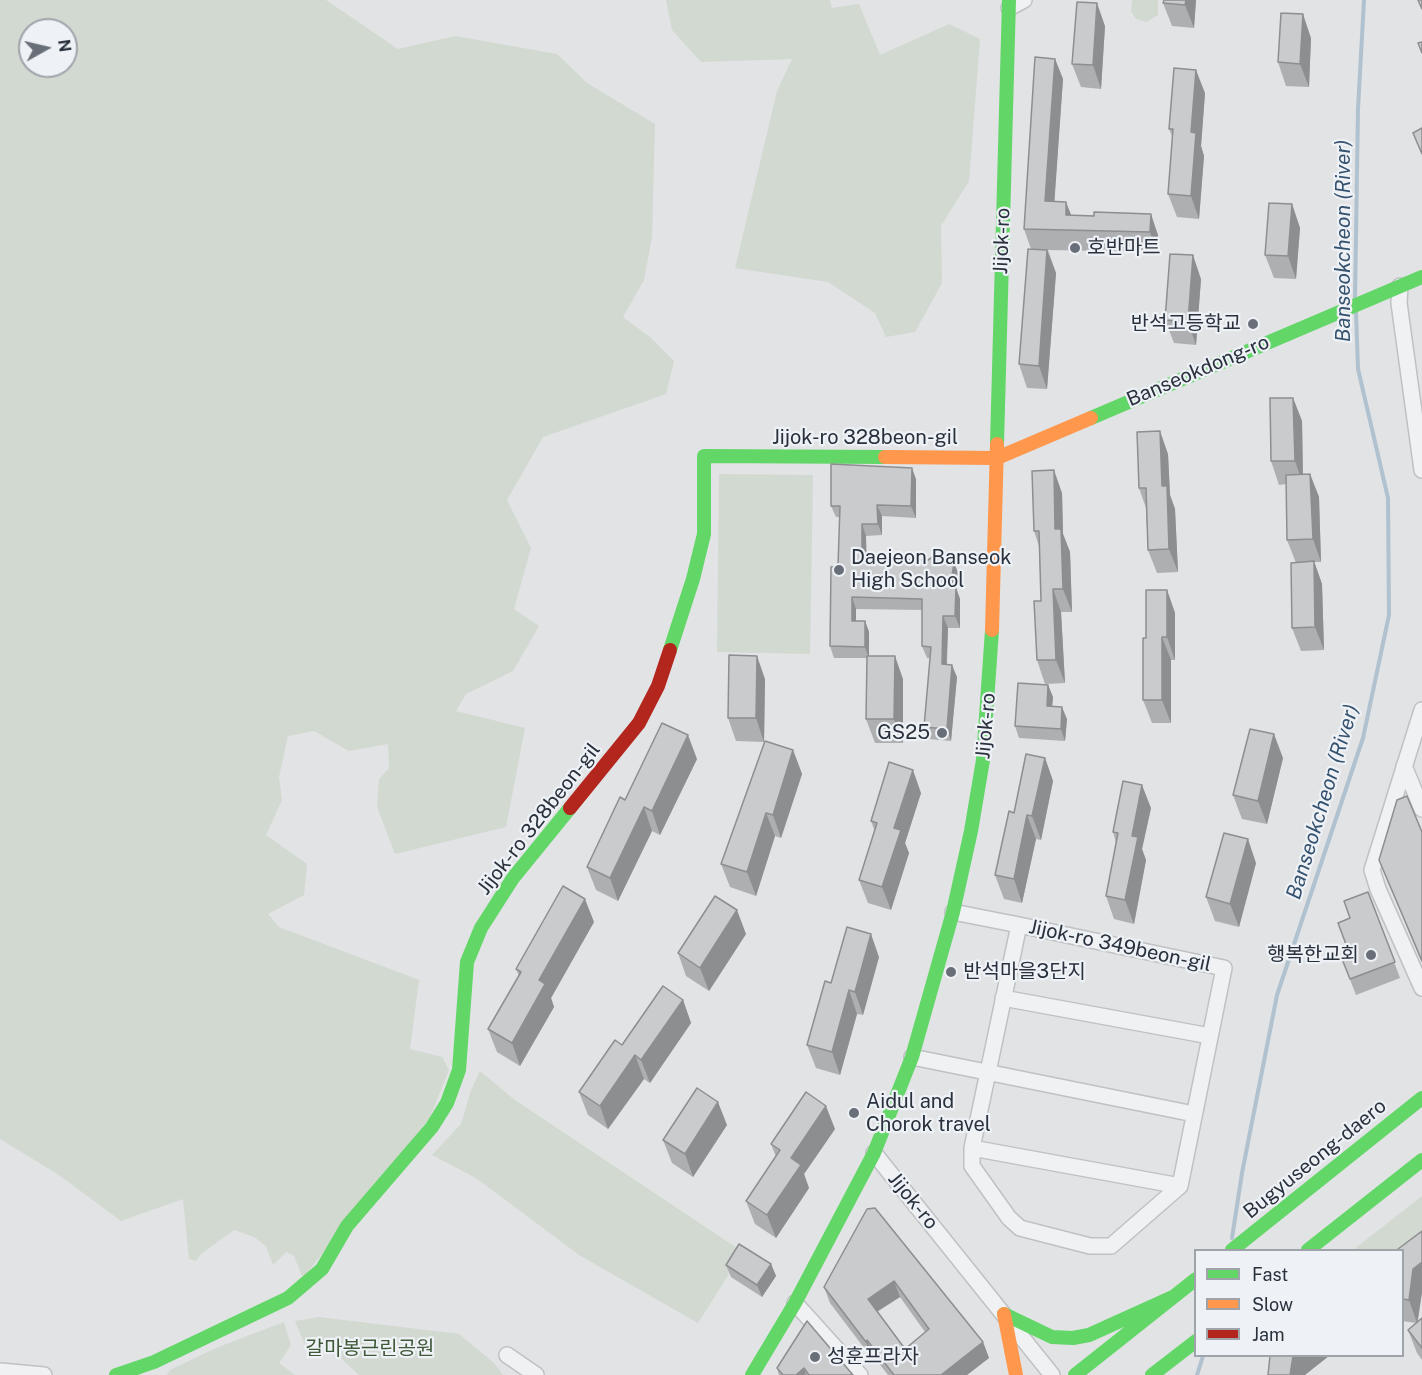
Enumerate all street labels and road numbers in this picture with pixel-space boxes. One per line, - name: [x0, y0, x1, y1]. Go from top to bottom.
- street label: Jijok-ro: [989, 207, 1015, 275]
- street label: Banseokdong-ro: [1123, 330, 1273, 412]
- street label: Jijok-ro 328beon-gil: [772, 426, 958, 450]
- street label: Jijok-ro: [971, 692, 1001, 760]
- street label: Jijok-ro 328beon-gil: [472, 738, 606, 900]
- street label: Jijok-ro 349beon-gil: [1026, 915, 1214, 977]
- street label: Bugyuseong-daero: [1239, 1094, 1391, 1224]
- street label: Jijok-ro: [883, 1168, 943, 1234]

